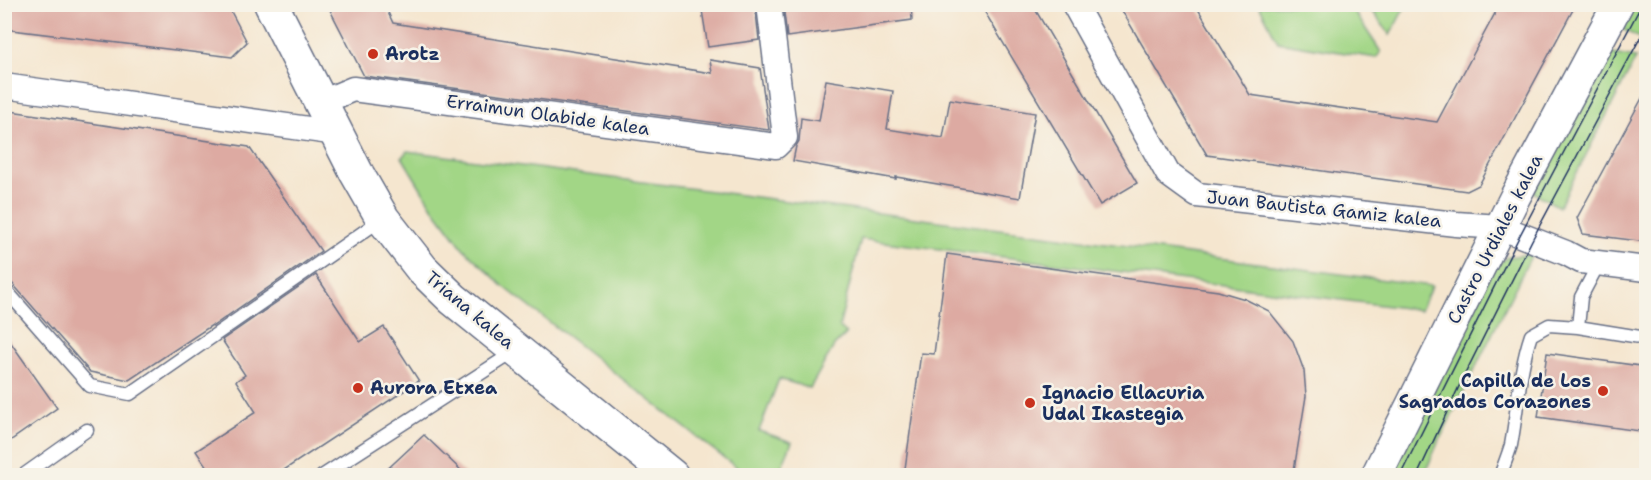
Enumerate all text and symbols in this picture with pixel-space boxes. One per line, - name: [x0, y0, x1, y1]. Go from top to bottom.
- place label: Arotz: [385, 42, 440, 66]
- marker: Arotz: [366, 47, 380, 61]
- street label: Erraimun Olabide kalea: [445, 89, 651, 141]
- street label: Castro Urdiales kalea: [1442, 150, 1548, 328]
- street label: Juan Bautista Gamiz kalea: [1206, 185, 1442, 233]
- street label: Triana kalea: [421, 266, 519, 354]
- place label: Capilla de Los Sagrados Corazones: [1399, 369, 1591, 414]
- place label: Aurora Etxea: [370, 376, 498, 400]
- marker: Aurora Etxea: [351, 381, 365, 395]
- place label: Ignacio Ellacuria Udal Ikastegia: [1042, 381, 1205, 426]
- marker: Capilla de Los Sagrados Corazones: [1596, 384, 1610, 398]
- marker: Ignacio Ellacuria Udal Ikastegia: [1023, 396, 1037, 410]

